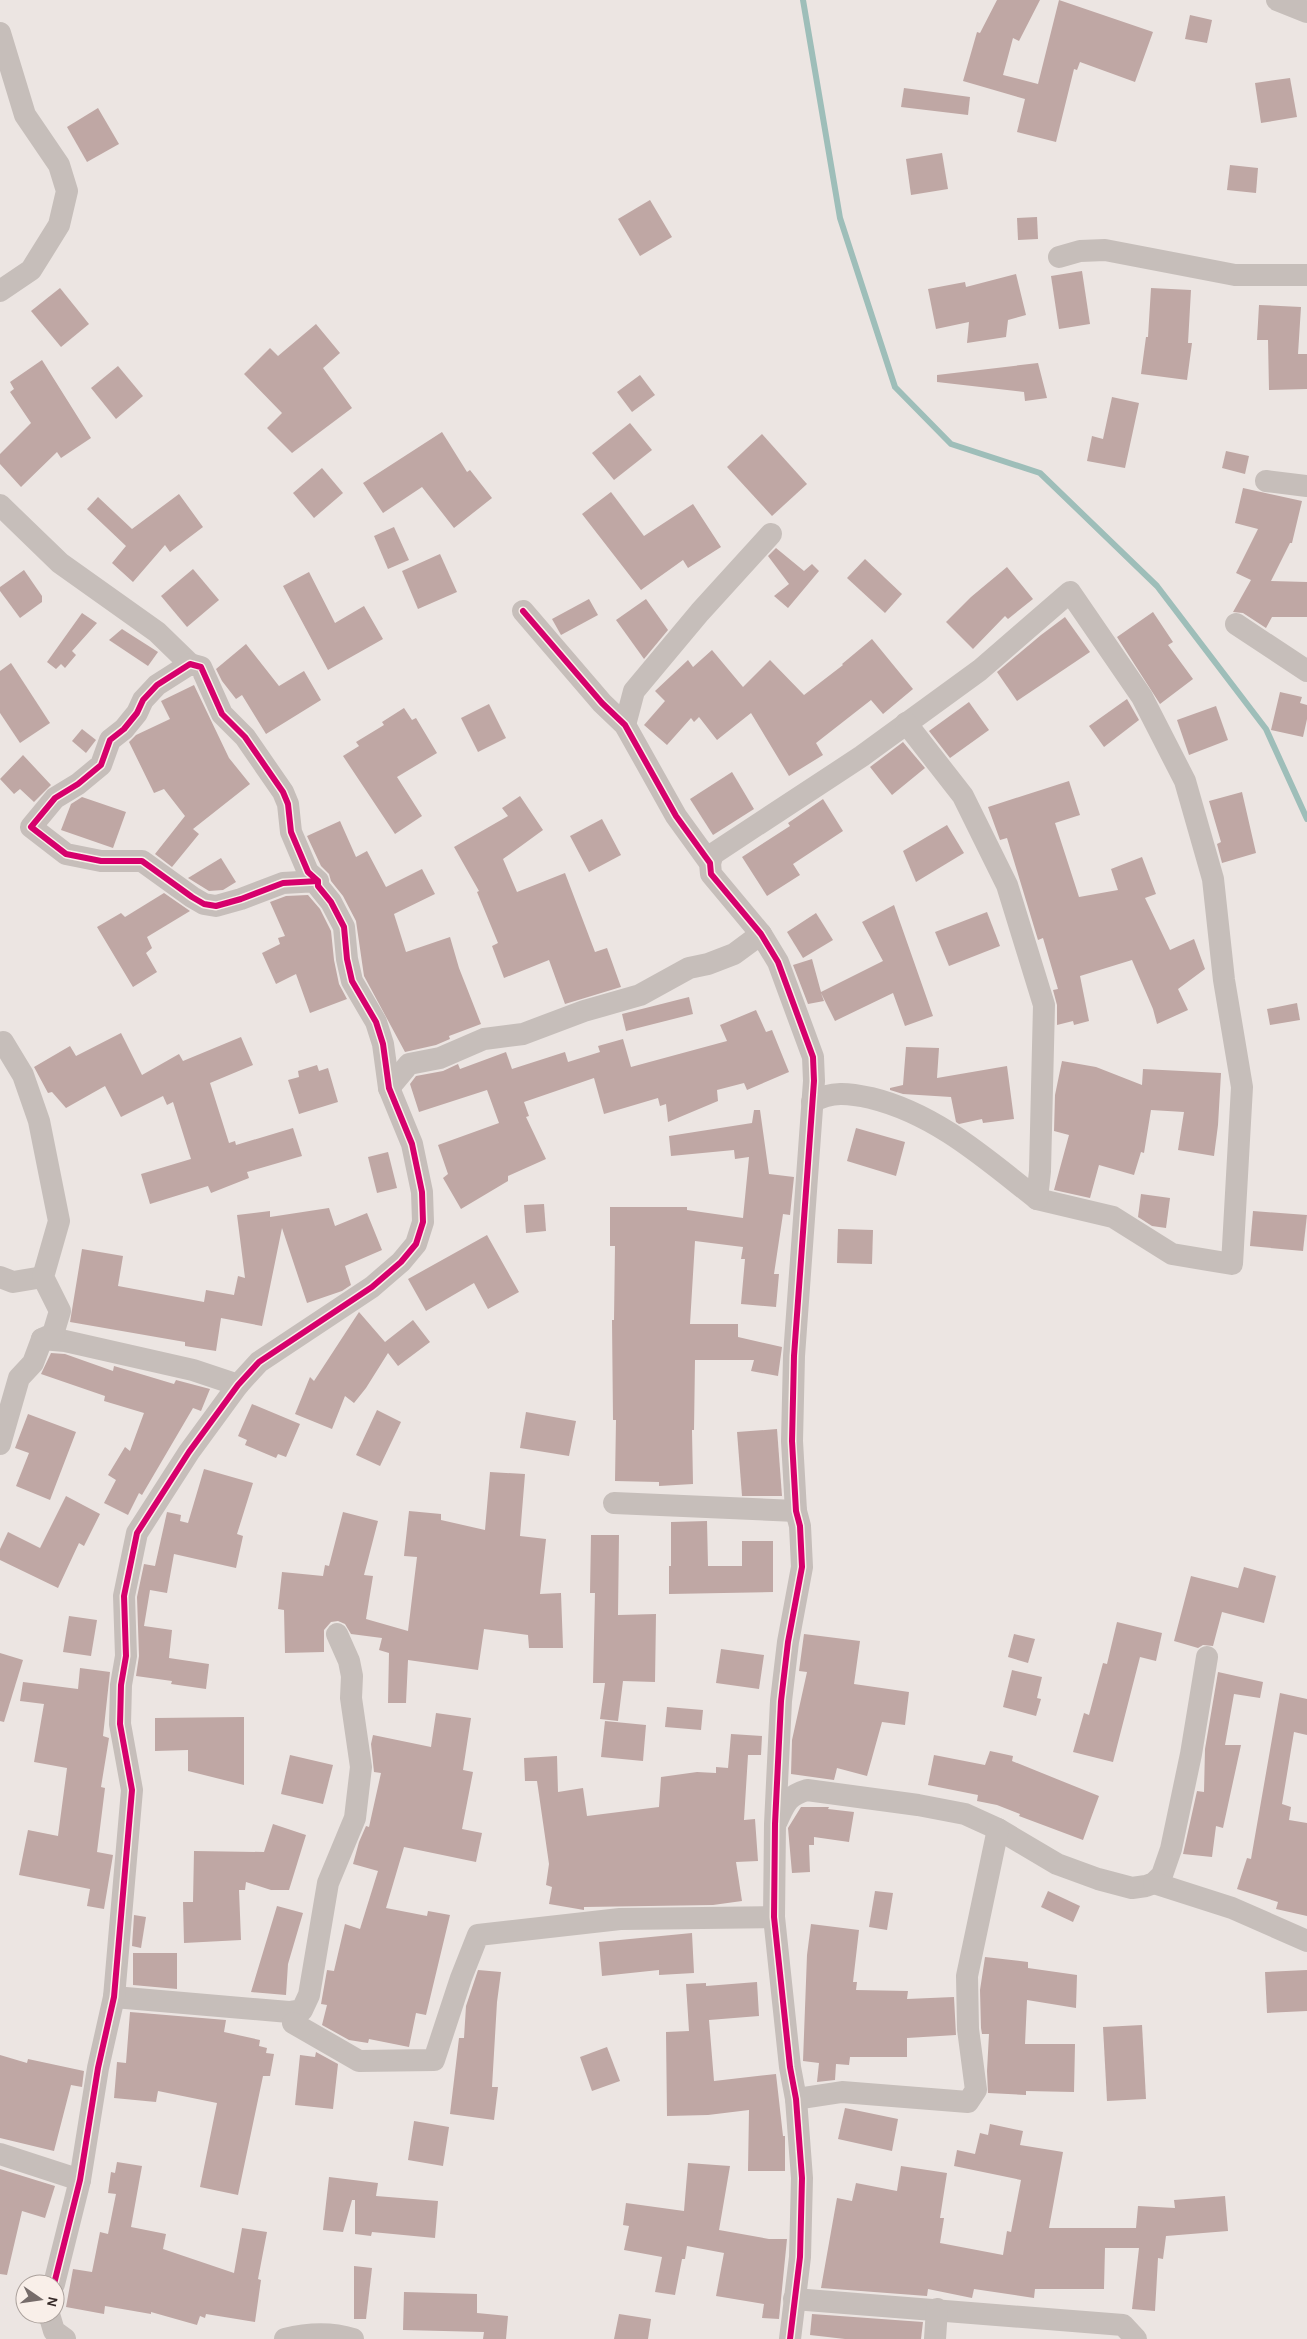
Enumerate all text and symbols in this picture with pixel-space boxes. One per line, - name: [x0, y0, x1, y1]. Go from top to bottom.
- north arrow: [15, 2274, 65, 2324]
- text: N: [44, 2295, 60, 2308]

